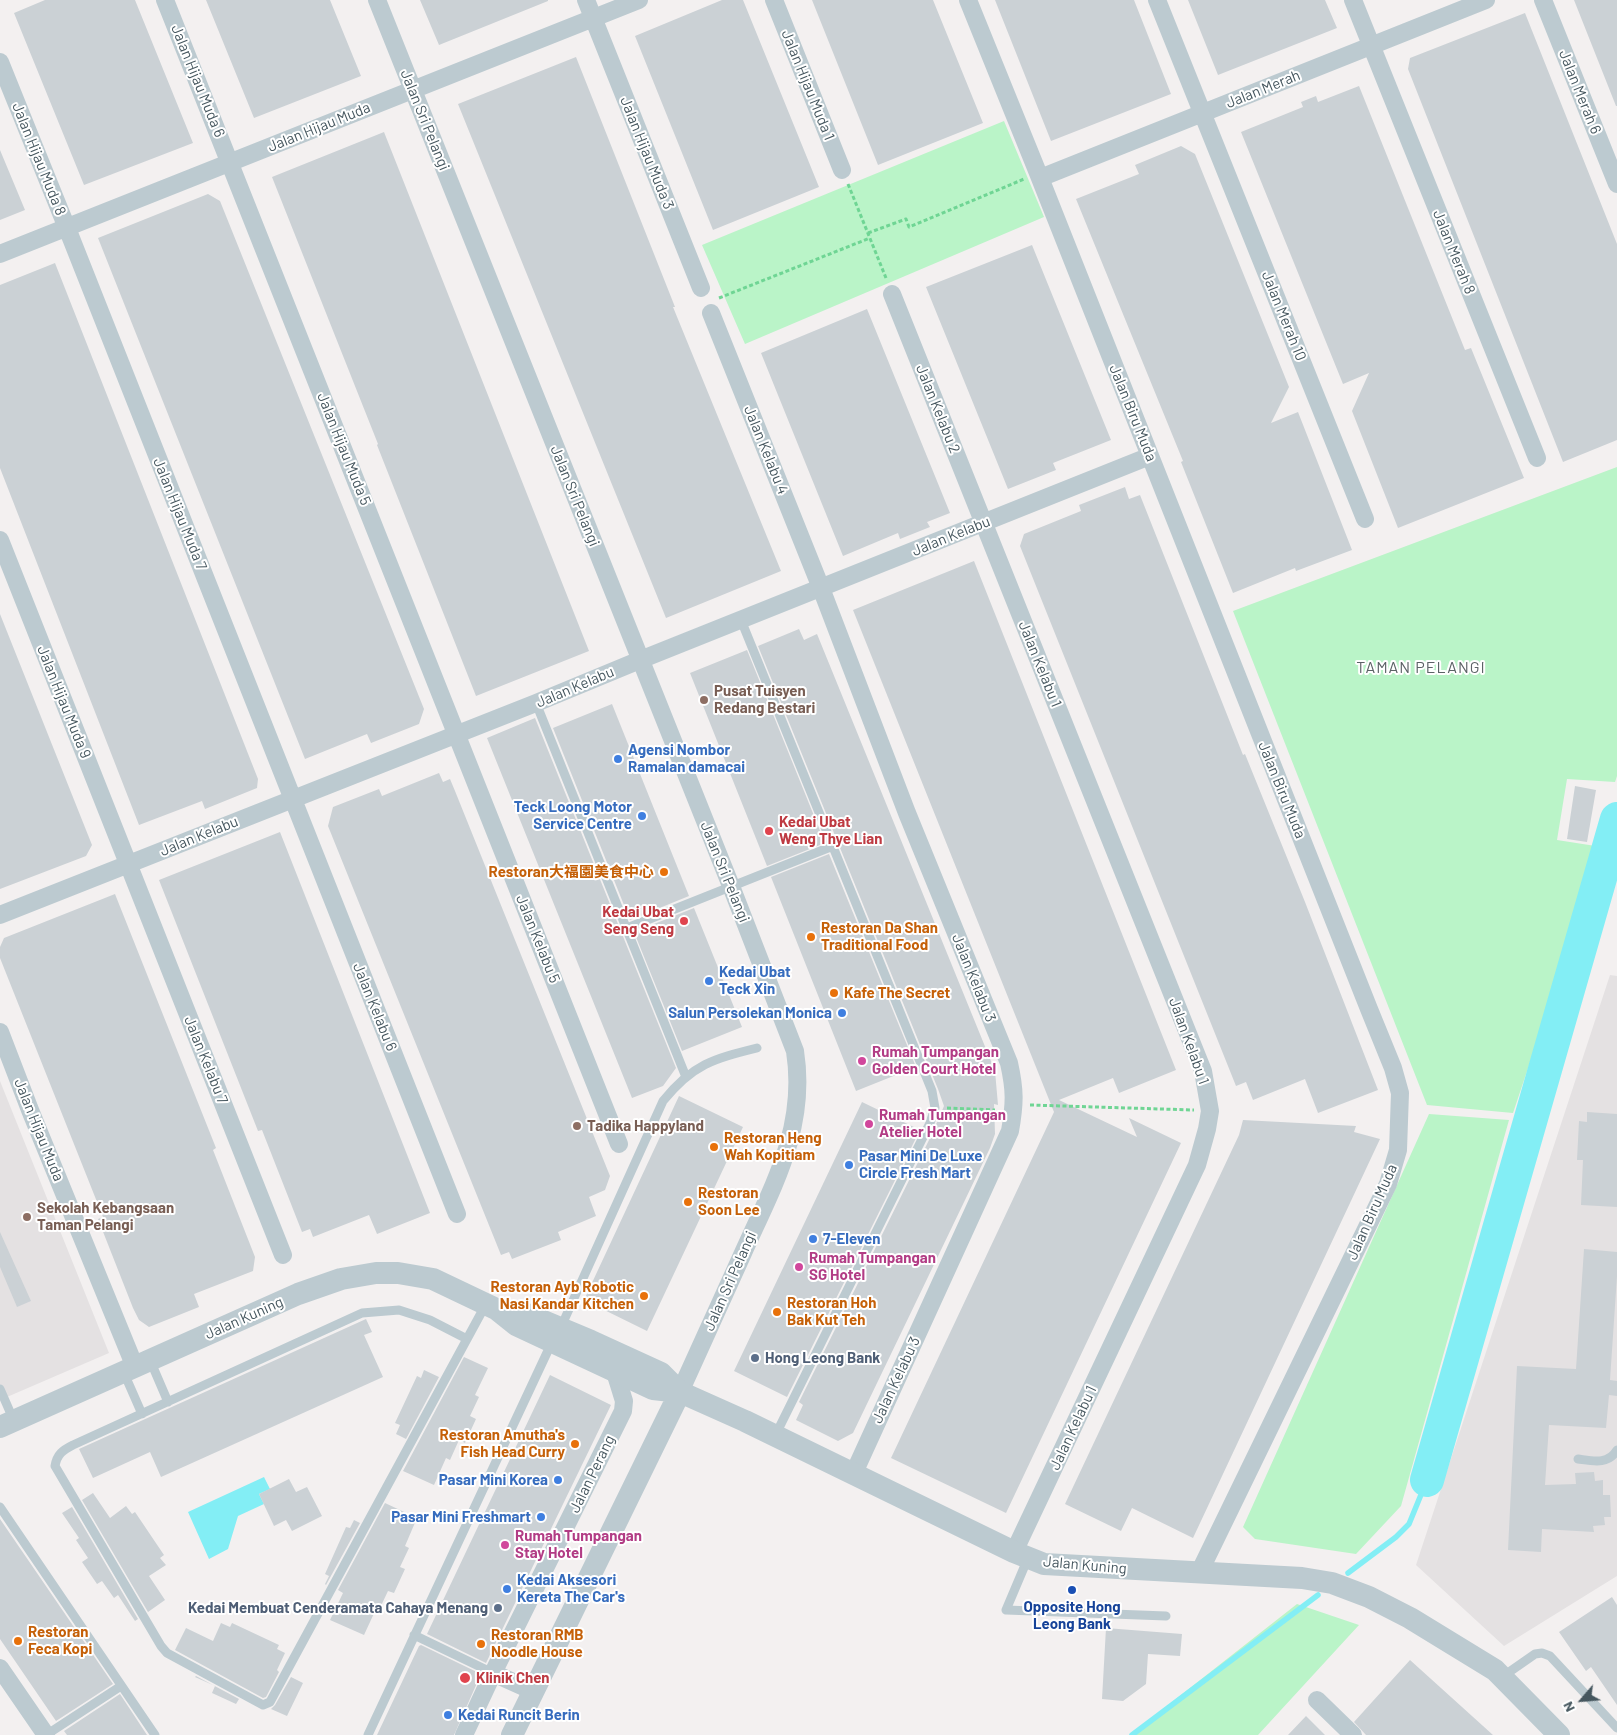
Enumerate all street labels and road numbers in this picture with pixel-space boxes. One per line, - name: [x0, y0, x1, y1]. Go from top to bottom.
- street label: Jalan Hijau Muda 6: [167, 22, 229, 140]
- street label: Jalan Hijau Muda 1: [778, 27, 838, 143]
- street label: Jalan Merah 6: [1555, 47, 1605, 137]
- street label: Jalan Merah: [1223, 66, 1303, 112]
- street label: Jalan Sri Pelangi: [397, 67, 453, 173]
- street label: Jalan Hijau Muda 3: [616, 94, 678, 212]
- street label: Jalan Hijau Muda: [265, 98, 373, 156]
- street label: Jalan Hijau Muda 8: [8, 100, 70, 218]
- street label: Jalan Merah 8: [1429, 207, 1479, 297]
- street label: Jalan Merah 10: [1258, 269, 1310, 363]
- street label: Jalan Kelabu 2: [912, 362, 964, 456]
- street label: Jalan Biru Muda: [1105, 362, 1161, 464]
- street label: Jalan Hijau Muda 5: [313, 390, 375, 508]
- street label: Jalan Kelabu 4: [740, 403, 792, 497]
- street label: Jalan Sri Pelangi: [547, 443, 603, 549]
- street label: Jalan Hijau Muda 7: [149, 455, 211, 573]
- street label: Jalan Kelabu: [909, 512, 993, 560]
- street label: Jalan Kelabu 1: [1015, 618, 1065, 710]
- street label: Jalan Hijau Muda 9: [33, 643, 95, 761]
- street label: Jalan Kelabu: [533, 663, 617, 711]
- street label: Jalan Biru Muda: [1254, 739, 1310, 841]
- street label: Jalan Kelabu: [157, 812, 241, 860]
- street label: Jalan Sri Pelangi: [697, 819, 753, 925]
- street label: Jalan Kelabu 5: [512, 892, 564, 986]
- street label: Jalan Kelabu 3: [948, 931, 1000, 1025]
- street label: Jalan Kelabu 6: [349, 960, 401, 1054]
- street label: Jalan Kelabu 1: [1165, 995, 1213, 1087]
- street label: Jalan Kelabu 7: [180, 1014, 232, 1106]
- street label: Jalan Hijau Muda: [10, 1076, 68, 1184]
- street label: Jalan Biru Muda: [1343, 1161, 1401, 1263]
- street label: Jalan Sri Pelangi: [700, 1228, 760, 1334]
- street label: Jalan Kuning: [202, 1293, 286, 1343]
- street label: Jalan Kelabu 3: [868, 1334, 924, 1426]
- street label: Jalan Kelabu 1: [1046, 1383, 1100, 1473]
- street label: Jalan Perang: [565, 1432, 619, 1516]
- street label: Jalan Kuning: [1043, 1552, 1127, 1578]

